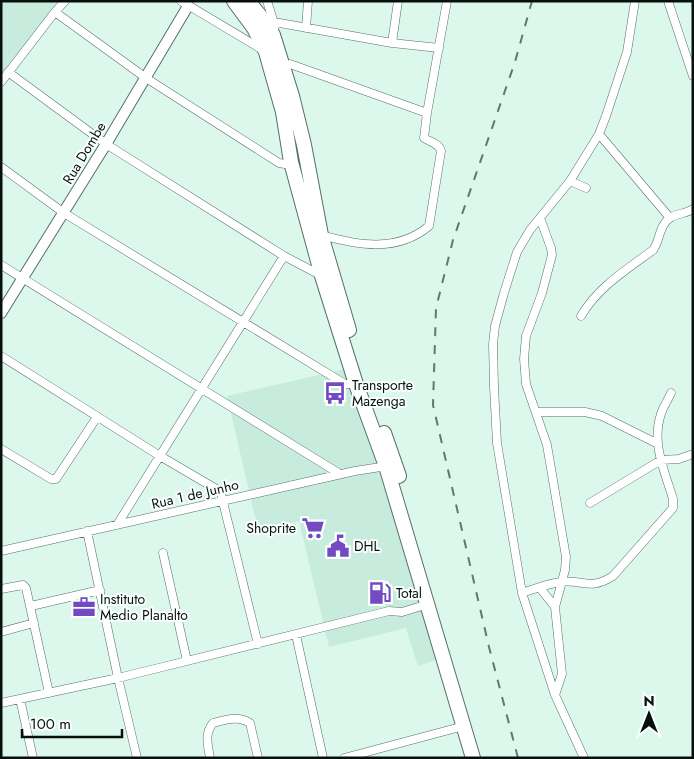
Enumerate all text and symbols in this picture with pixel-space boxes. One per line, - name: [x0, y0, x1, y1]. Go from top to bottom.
- street label: Rua Dombe: [58, 118, 110, 188]
- place label: Transporte Mazenga: [352, 375, 413, 411]
- bus stop icon: Transporte Mazenga: [322, 380, 348, 406]
- street label: Rua 1 de Junho: [149, 474, 241, 514]
- supermarket icon: Shoprite: [300, 515, 326, 541]
- place label: Shoprite: [246, 518, 296, 538]
- public building icon: DHL: [325, 533, 351, 559]
- place label: DHL: [354, 536, 381, 556]
- fuel station icon: Total: [367, 580, 393, 606]
- place label: Total: [396, 583, 422, 603]
- place label: Instituto Medio Planalto: [100, 589, 188, 625]
- office icon: Instituto Medio Planalto: [71, 594, 97, 620]
- north arrow: [624, 689, 674, 739]
- text: N: [643, 691, 655, 711]
- scale bar: [22, 706, 122, 738]
- text: 100 m: [30, 713, 71, 735]

